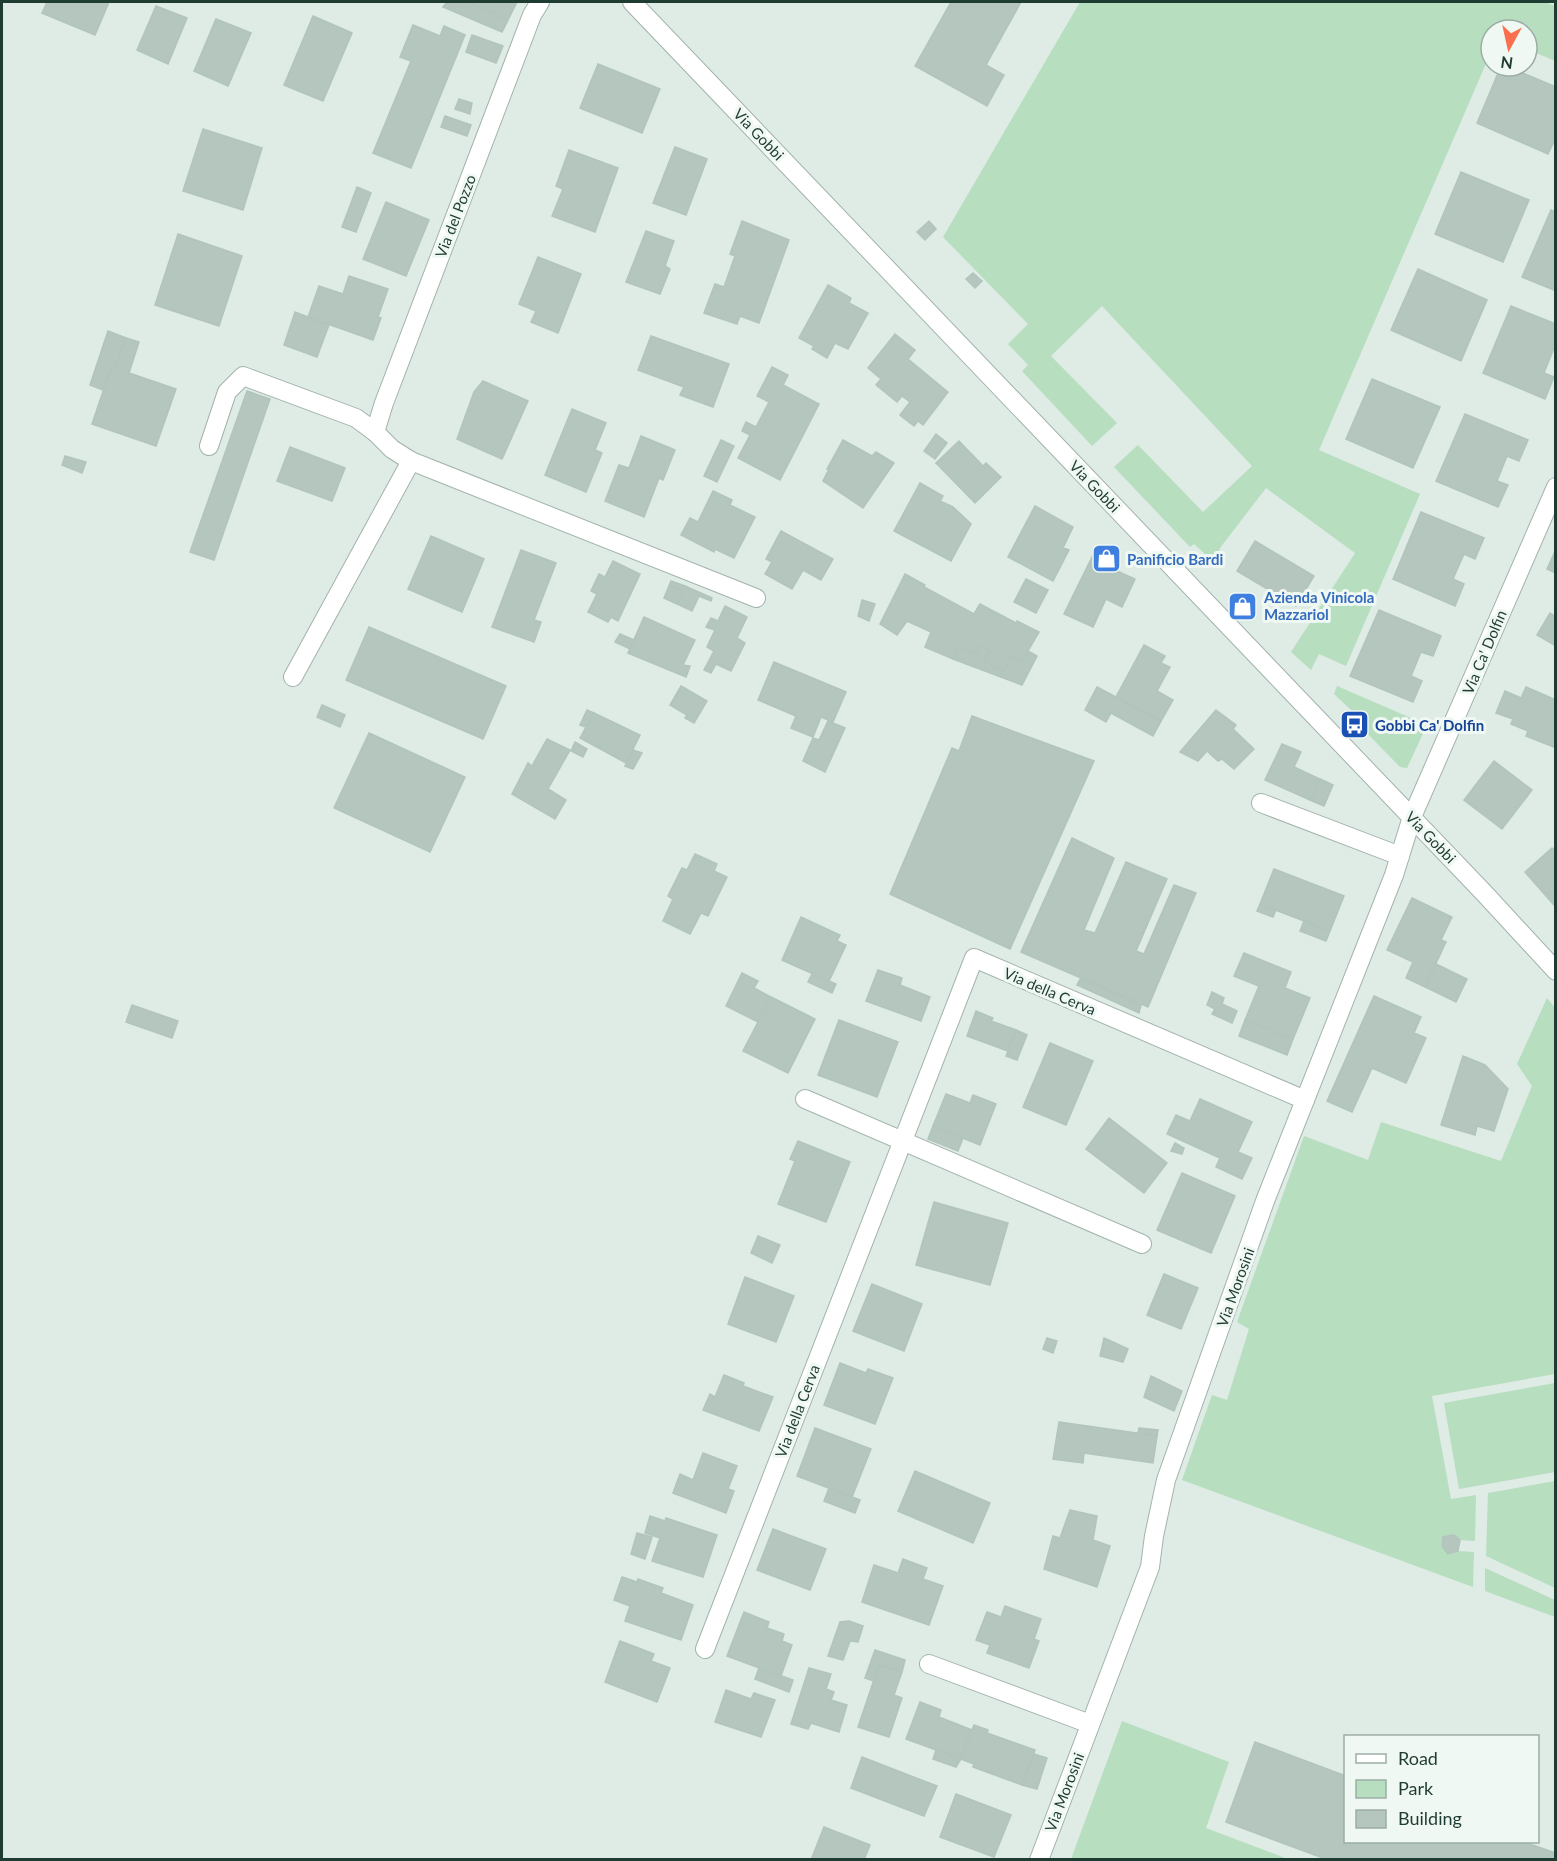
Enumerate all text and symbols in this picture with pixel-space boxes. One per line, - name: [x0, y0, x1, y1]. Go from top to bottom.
- north arrow: [1479, 18, 1539, 78]
- text: N: [1499, 53, 1514, 74]
- street label: Via Gobbi: [730, 104, 788, 164]
- street label: Via del Pozzo: [431, 172, 479, 260]
- street label: Via Gobbi: [1066, 456, 1124, 516]
- shop icon: Panificio Bardi: [1090, 543, 1122, 575]
- place label: Panificio Bardi: [1127, 550, 1224, 568]
- place label: Azienda Vinicola Mazzariol: [1263, 588, 1374, 623]
- shop icon: Azienda Vinicola Mazzariol: [1227, 590, 1259, 622]
- street label: Via Ca' Dolfin: [1458, 607, 1510, 697]
- bus stop icon: Gobbi Ca' Dolfin: [1338, 709, 1370, 741]
- place label: Gobbi Ca' Dolfin: [1375, 716, 1484, 734]
- street label: Via Gobbi: [1402, 807, 1460, 867]
- street label: Via della Cerva: [1001, 964, 1099, 1018]
- street label: Via Morosini: [1212, 1245, 1258, 1329]
- street label: Via della Cerva: [771, 1362, 823, 1460]
- legend: [1344, 1735, 1539, 1843]
- text: Road: [1398, 1747, 1438, 1769]
- street label: Via Morosini: [1041, 1750, 1087, 1834]
- text: Park: [1398, 1777, 1434, 1799]
- text: Building: [1398, 1807, 1462, 1829]

